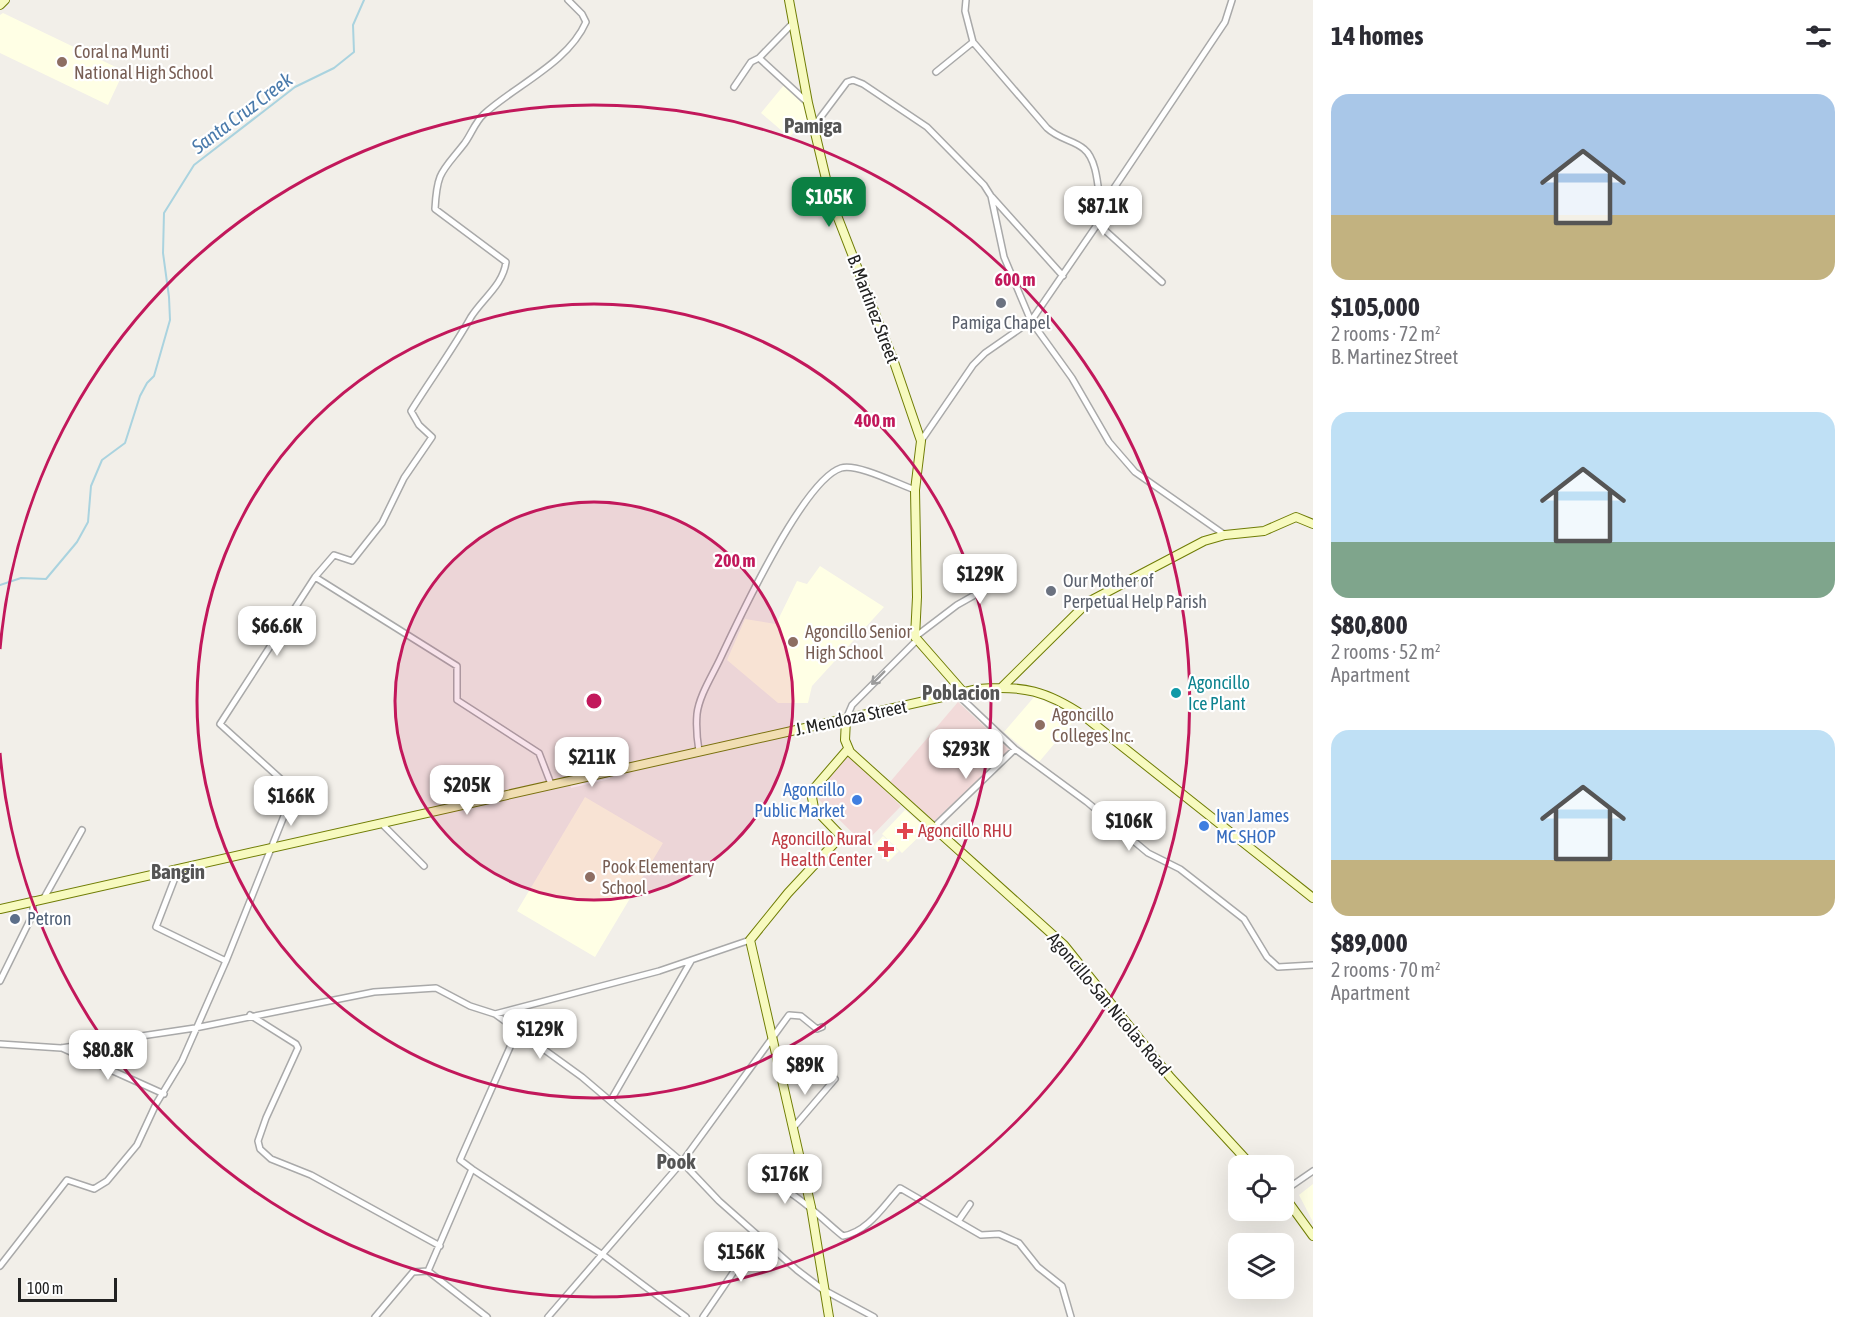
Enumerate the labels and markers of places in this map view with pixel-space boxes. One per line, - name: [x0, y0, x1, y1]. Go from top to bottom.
- place label: Coral na Munti National High School: [74, 41, 214, 83]
- marker: Coral na Munti National High School: [55, 55, 69, 69]
- pin: $105K: [787, 177, 871, 228]
- pin: $87.1K: [1054, 186, 1152, 237]
- marker: Pamiga Chapel: [994, 296, 1008, 310]
- place label: Pamiga Chapel: [952, 312, 1051, 333]
- pin: $129K: [938, 554, 1022, 605]
- place label: Our Mother of Perpetual Help Parish: [1063, 570, 1207, 612]
- marker: Our Mother of Perpetual Help Parish: [1044, 584, 1058, 598]
- pin: $66.6K: [228, 606, 326, 657]
- place label: Agoncillo Senior High School: [805, 621, 913, 663]
- marker: Agoncillo Senior High School: [786, 635, 800, 649]
- place label: Agoncillo Ice Plant: [1188, 672, 1250, 714]
- marker: Agoncillo Ice Plant: [1169, 686, 1183, 700]
- centre of rings: [584, 691, 604, 711]
- place label: Agoncillo Colleges Inc.: [1052, 704, 1134, 746]
- marker: Agoncillo Colleges Inc.: [1033, 718, 1047, 732]
- pin: $293K: [924, 729, 1008, 780]
- pin: $211K: [550, 737, 634, 788]
- pin: $205K: [425, 765, 509, 816]
- pin: $166K: [249, 776, 333, 827]
- place label: Agoncillo Public Market: [754, 779, 845, 821]
- marker: Agoncillo Public Market: [850, 793, 864, 807]
- pin: $106K: [1087, 801, 1171, 852]
- place label: Ivan James MC SHOP: [1216, 805, 1289, 847]
- marker: Ivan James MC SHOP: [1197, 819, 1211, 833]
- place label: Agoncillo RHU: [918, 820, 1013, 841]
- marker: Agoncillo RHU: [896, 822, 914, 840]
- place label: Agoncillo Rural Health Center: [772, 828, 873, 870]
- marker: Agoncillo Rural Health Center: [877, 840, 895, 858]
- place label: Pook Elementary School: [602, 856, 715, 898]
- marker: Pook Elementary School: [583, 870, 597, 884]
- place label: Petron: [27, 908, 72, 929]
- marker: Petron: [8, 912, 22, 926]
- pin: $129K: [498, 1009, 582, 1060]
- pin: $80.8K: [59, 1030, 157, 1081]
- pin: $89K: [769, 1045, 841, 1096]
- pin: $176K: [743, 1154, 827, 1205]
- pin: $156K: [699, 1232, 783, 1283]

